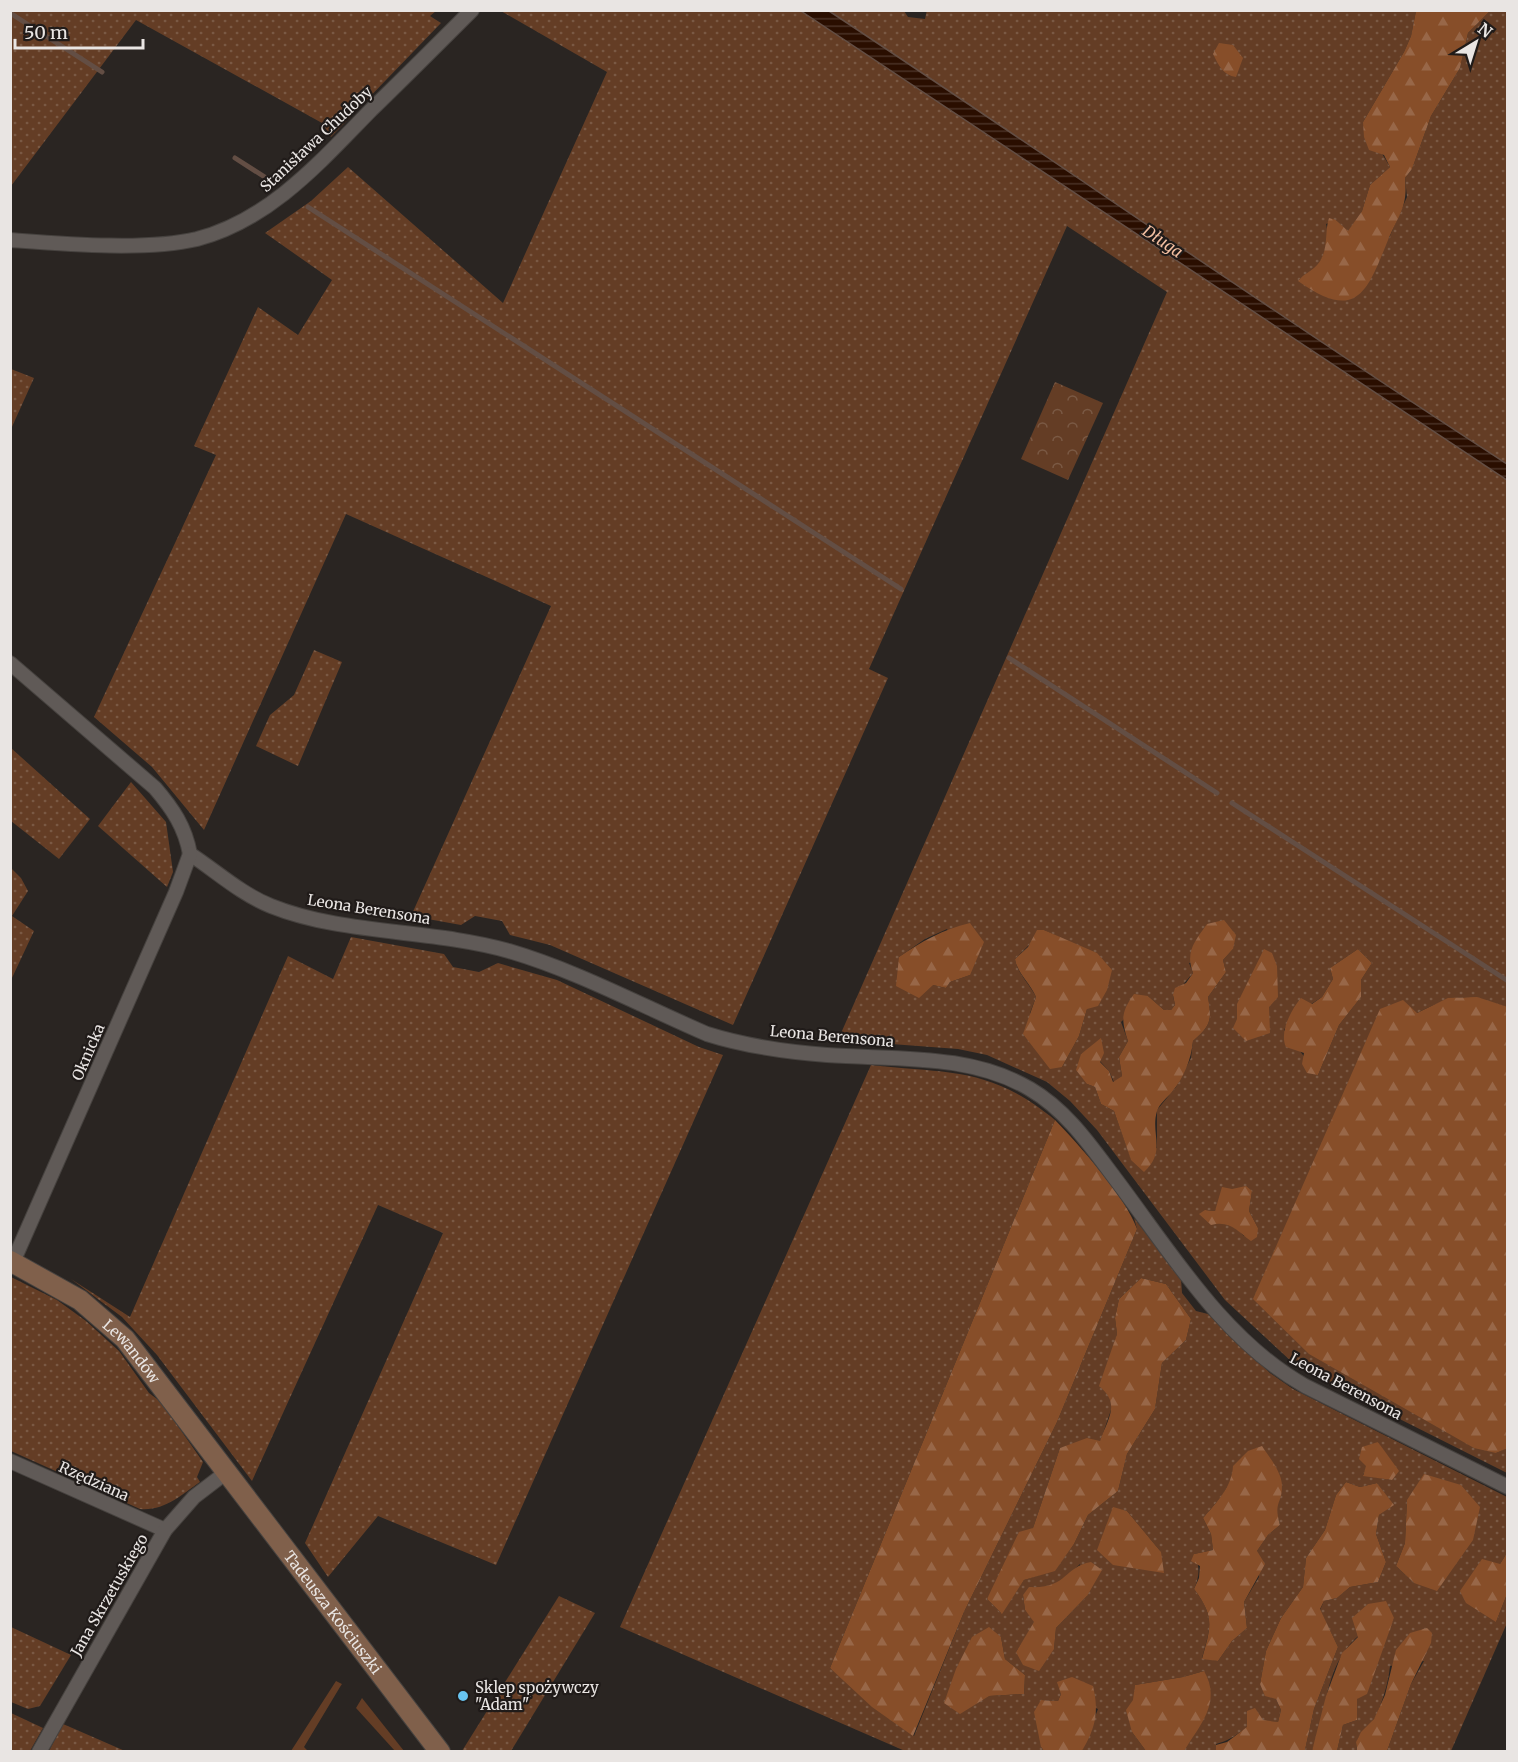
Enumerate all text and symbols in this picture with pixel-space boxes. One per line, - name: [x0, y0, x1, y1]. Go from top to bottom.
- scale bar: [15, 12, 142, 50]
- north arrow: [1446, 12, 1506, 72]
- text: N: [1474, 18, 1497, 42]
- text: 50 m: [24, 21, 68, 44]
- street label: Stanisława Chudoby: [256, 82, 376, 196]
- water label: Długa: [1138, 220, 1187, 262]
- street label: Leona Berensona: [306, 890, 432, 928]
- street label: Oknicka: [68, 1021, 108, 1083]
- street label: Leona Berensona: [769, 1021, 895, 1051]
- street label: Lewandów: [99, 1315, 165, 1387]
- street label: Leona Berensona: [1287, 1348, 1405, 1424]
- street label: Rzędziana: [56, 1457, 132, 1505]
- street label: Jana Skrzetuskiego: [66, 1530, 152, 1660]
- street label: Tadeusza Kościuszki: [280, 1547, 386, 1678]
- place label: Sklep spożywczy "Adam": [475, 1678, 599, 1714]
- marker: Sklep spożywczy "Adam": [456, 1689, 470, 1703]

